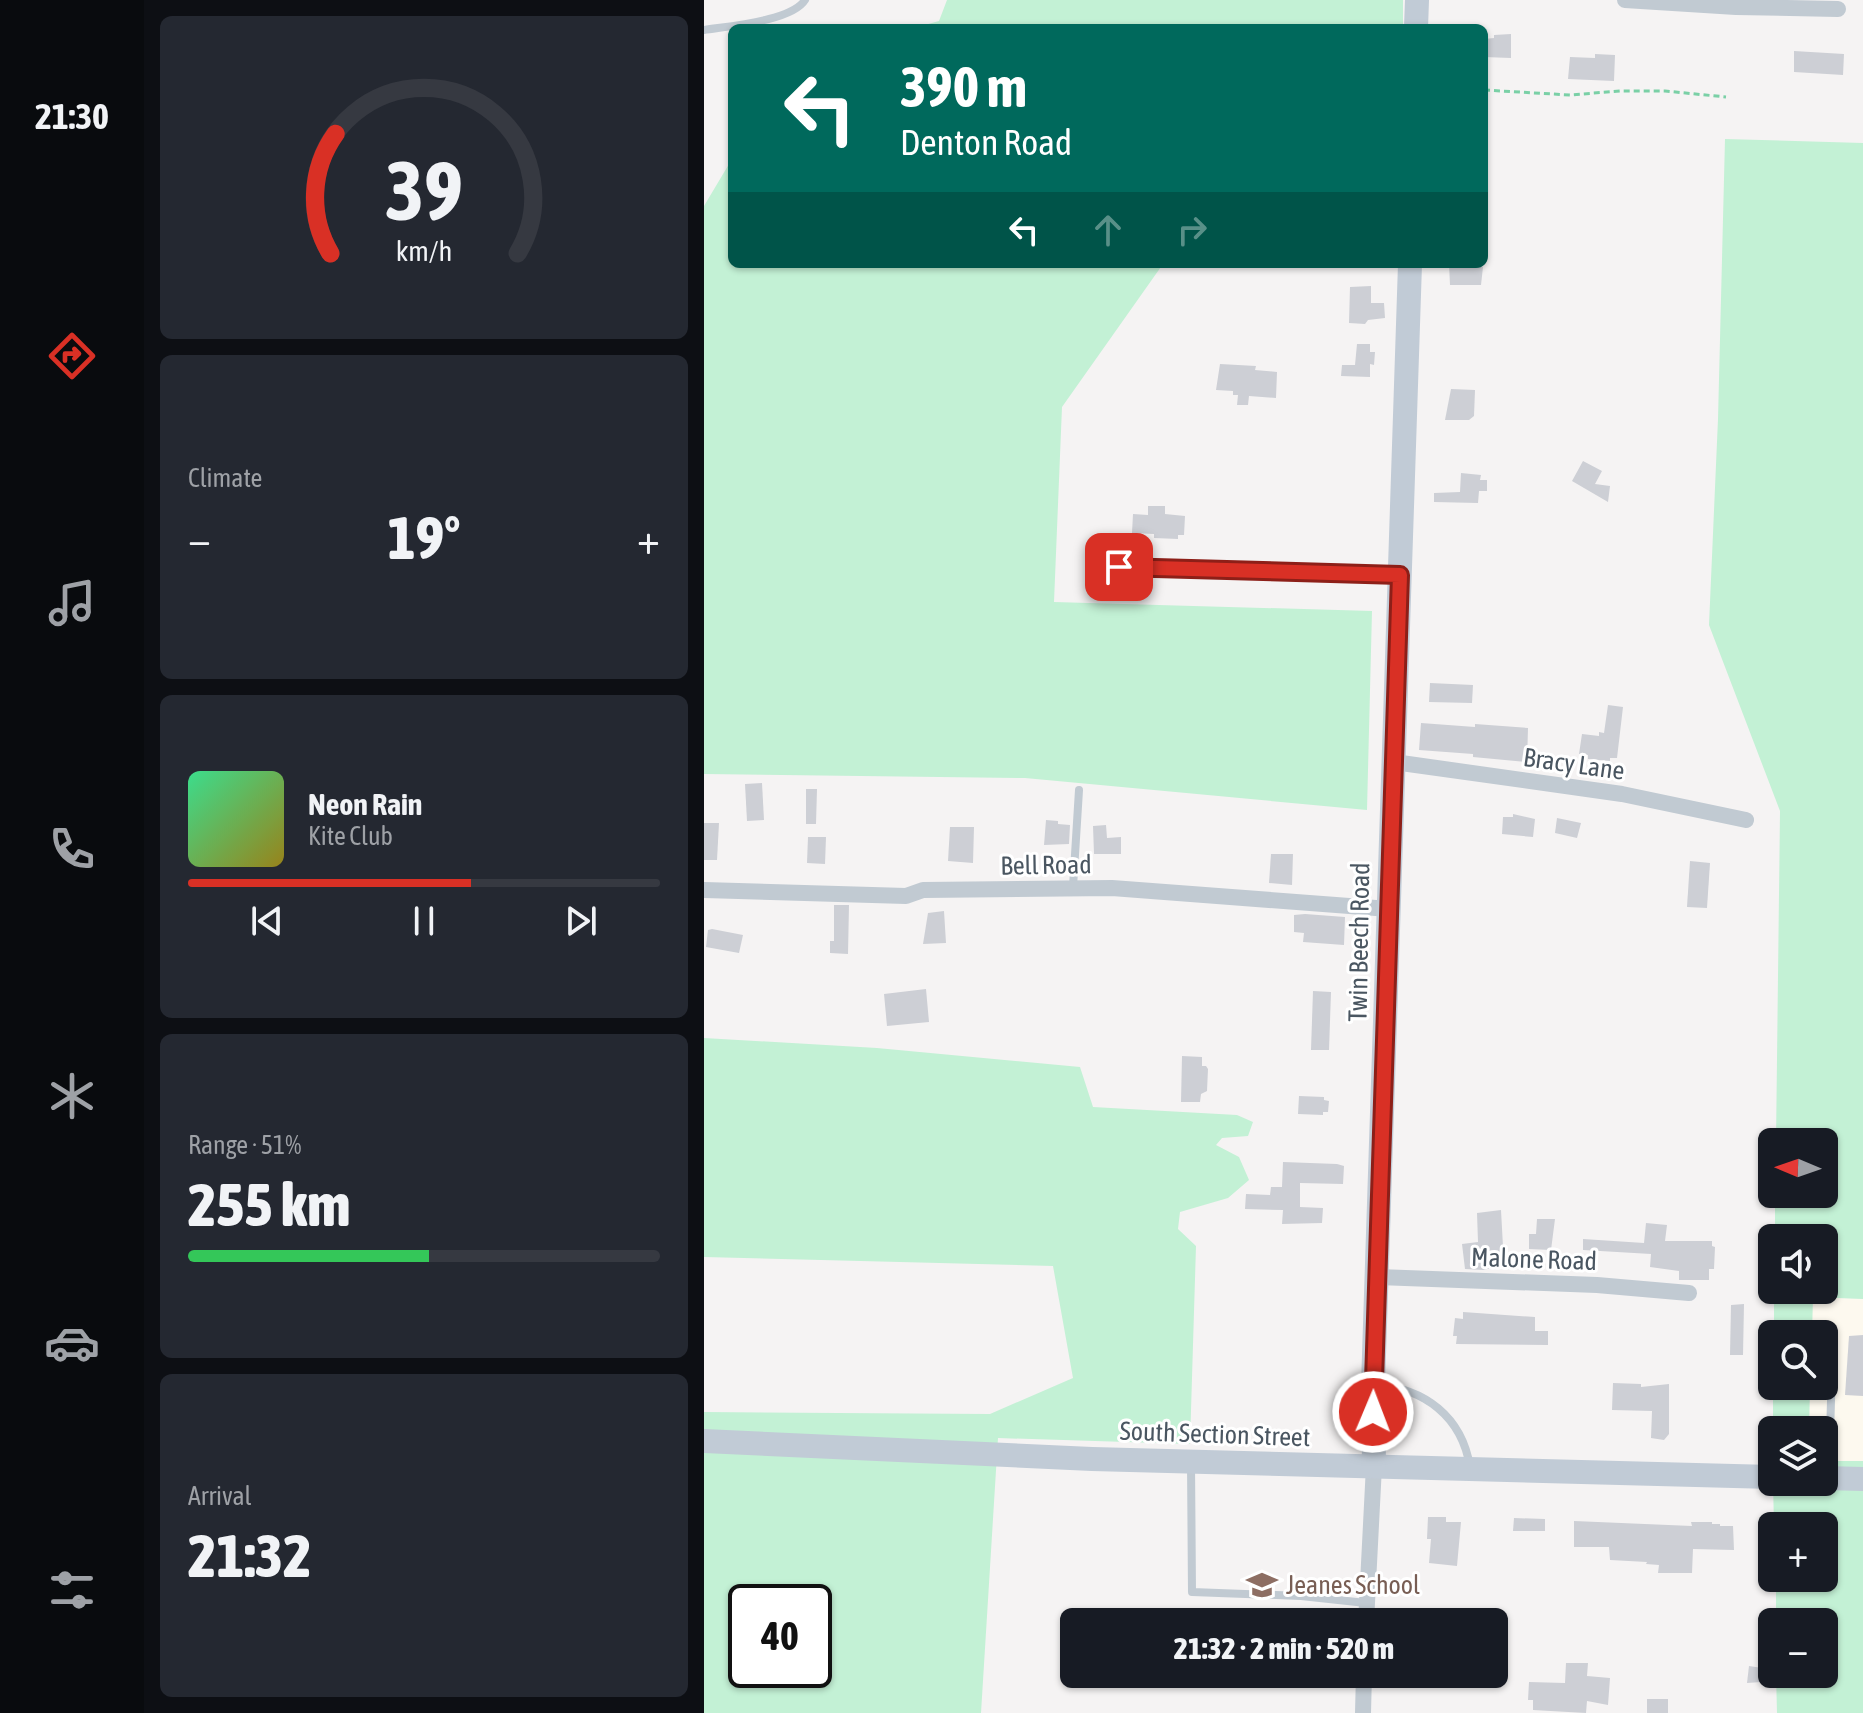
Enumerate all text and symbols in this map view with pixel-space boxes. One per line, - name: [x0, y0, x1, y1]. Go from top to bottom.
- text: 390 m: [900, 55, 1027, 119]
- icon: left: [768, 56, 872, 160]
- text: 21:30: [35, 95, 109, 137]
- text: Denton Road: [900, 121, 1072, 163]
- text: 39: [385, 141, 463, 237]
- icon: left: [1002, 208, 1046, 252]
- icon: ahead: [1086, 208, 1130, 252]
- icon: right: [1170, 208, 1214, 252]
- text: km/h: [396, 234, 452, 267]
- icon: directions: [44, 328, 100, 384]
- text: Climate: [188, 463, 262, 493]
- text: 19°: [388, 503, 460, 572]
- text: −: [188, 513, 211, 563]
- text: +: [637, 513, 660, 563]
- pin: [1085, 533, 1153, 601]
- icon: arrive: [1097, 545, 1141, 589]
- icon: music: [44, 575, 100, 631]
- street label: Bracy Lane: [1521, 742, 1627, 786]
- text: Neon Rain: [308, 787, 422, 821]
- icon: phone: [44, 821, 100, 877]
- text: Kite Club: [308, 821, 393, 851]
- street label: Bell Road: [1000, 849, 1092, 881]
- street label: Twin Beech Road: [1343, 862, 1375, 1022]
- icon: previous: [245, 899, 289, 943]
- icon: pause: [402, 899, 446, 943]
- icon: next: [559, 899, 603, 943]
- icon: climate: [44, 1068, 100, 1124]
- north arrow: [1758, 1128, 1838, 1208]
- map controls: [1758, 1128, 1838, 1688]
- text: Range · 51%: [188, 1130, 301, 1160]
- text: 255 km: [188, 1170, 350, 1239]
- button: sound: [1758, 1224, 1838, 1304]
- street label: Malone Road: [1471, 1242, 1597, 1276]
- icon: car: [44, 1315, 100, 1371]
- button: search: [1758, 1320, 1838, 1400]
- position arrow: [1331, 1370, 1415, 1454]
- street label: South Section Street: [1119, 1416, 1311, 1452]
- button: layers: [1758, 1416, 1838, 1496]
- text: Arrival: [188, 1481, 252, 1511]
- button: +: [1758, 1512, 1838, 1592]
- text: 21:32: [188, 1521, 311, 1590]
- icon: filters: [44, 1562, 100, 1618]
- school or university icon: Jeanes School: [1245, 1568, 1279, 1602]
- place label: Jeanes School: [1286, 1570, 1420, 1600]
- speed limit sign: 40: [728, 1584, 832, 1688]
- button: −: [1758, 1608, 1838, 1688]
- text: 21:32 · 2 min · 520 m: [1174, 1631, 1394, 1665]

